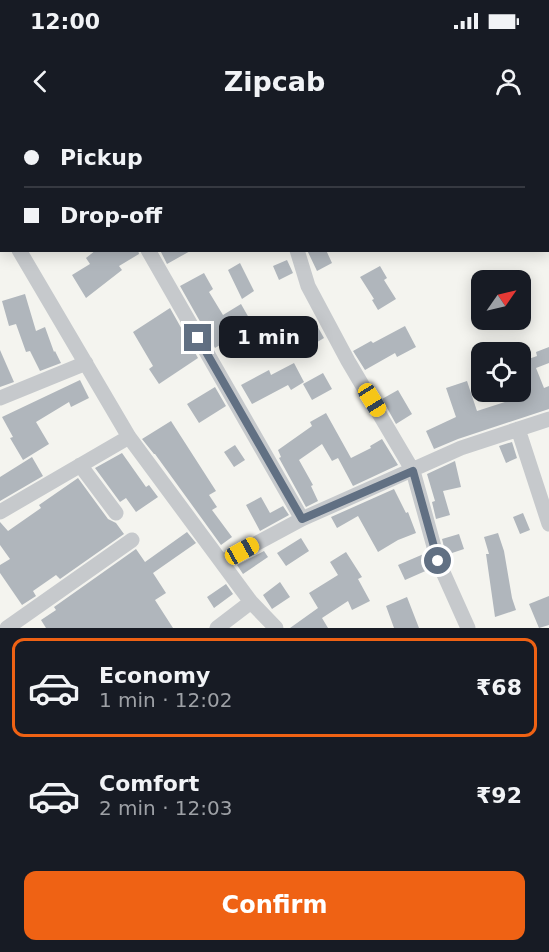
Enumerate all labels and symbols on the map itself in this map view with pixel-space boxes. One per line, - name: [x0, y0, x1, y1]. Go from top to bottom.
- north arrow: [471, 270, 531, 330]
- callout: 1 min: [219, 317, 318, 359]
- route end: [184, 324, 211, 351]
- car: [355, 380, 389, 420]
- car: [222, 534, 262, 568]
- route start: [424, 547, 451, 574]

